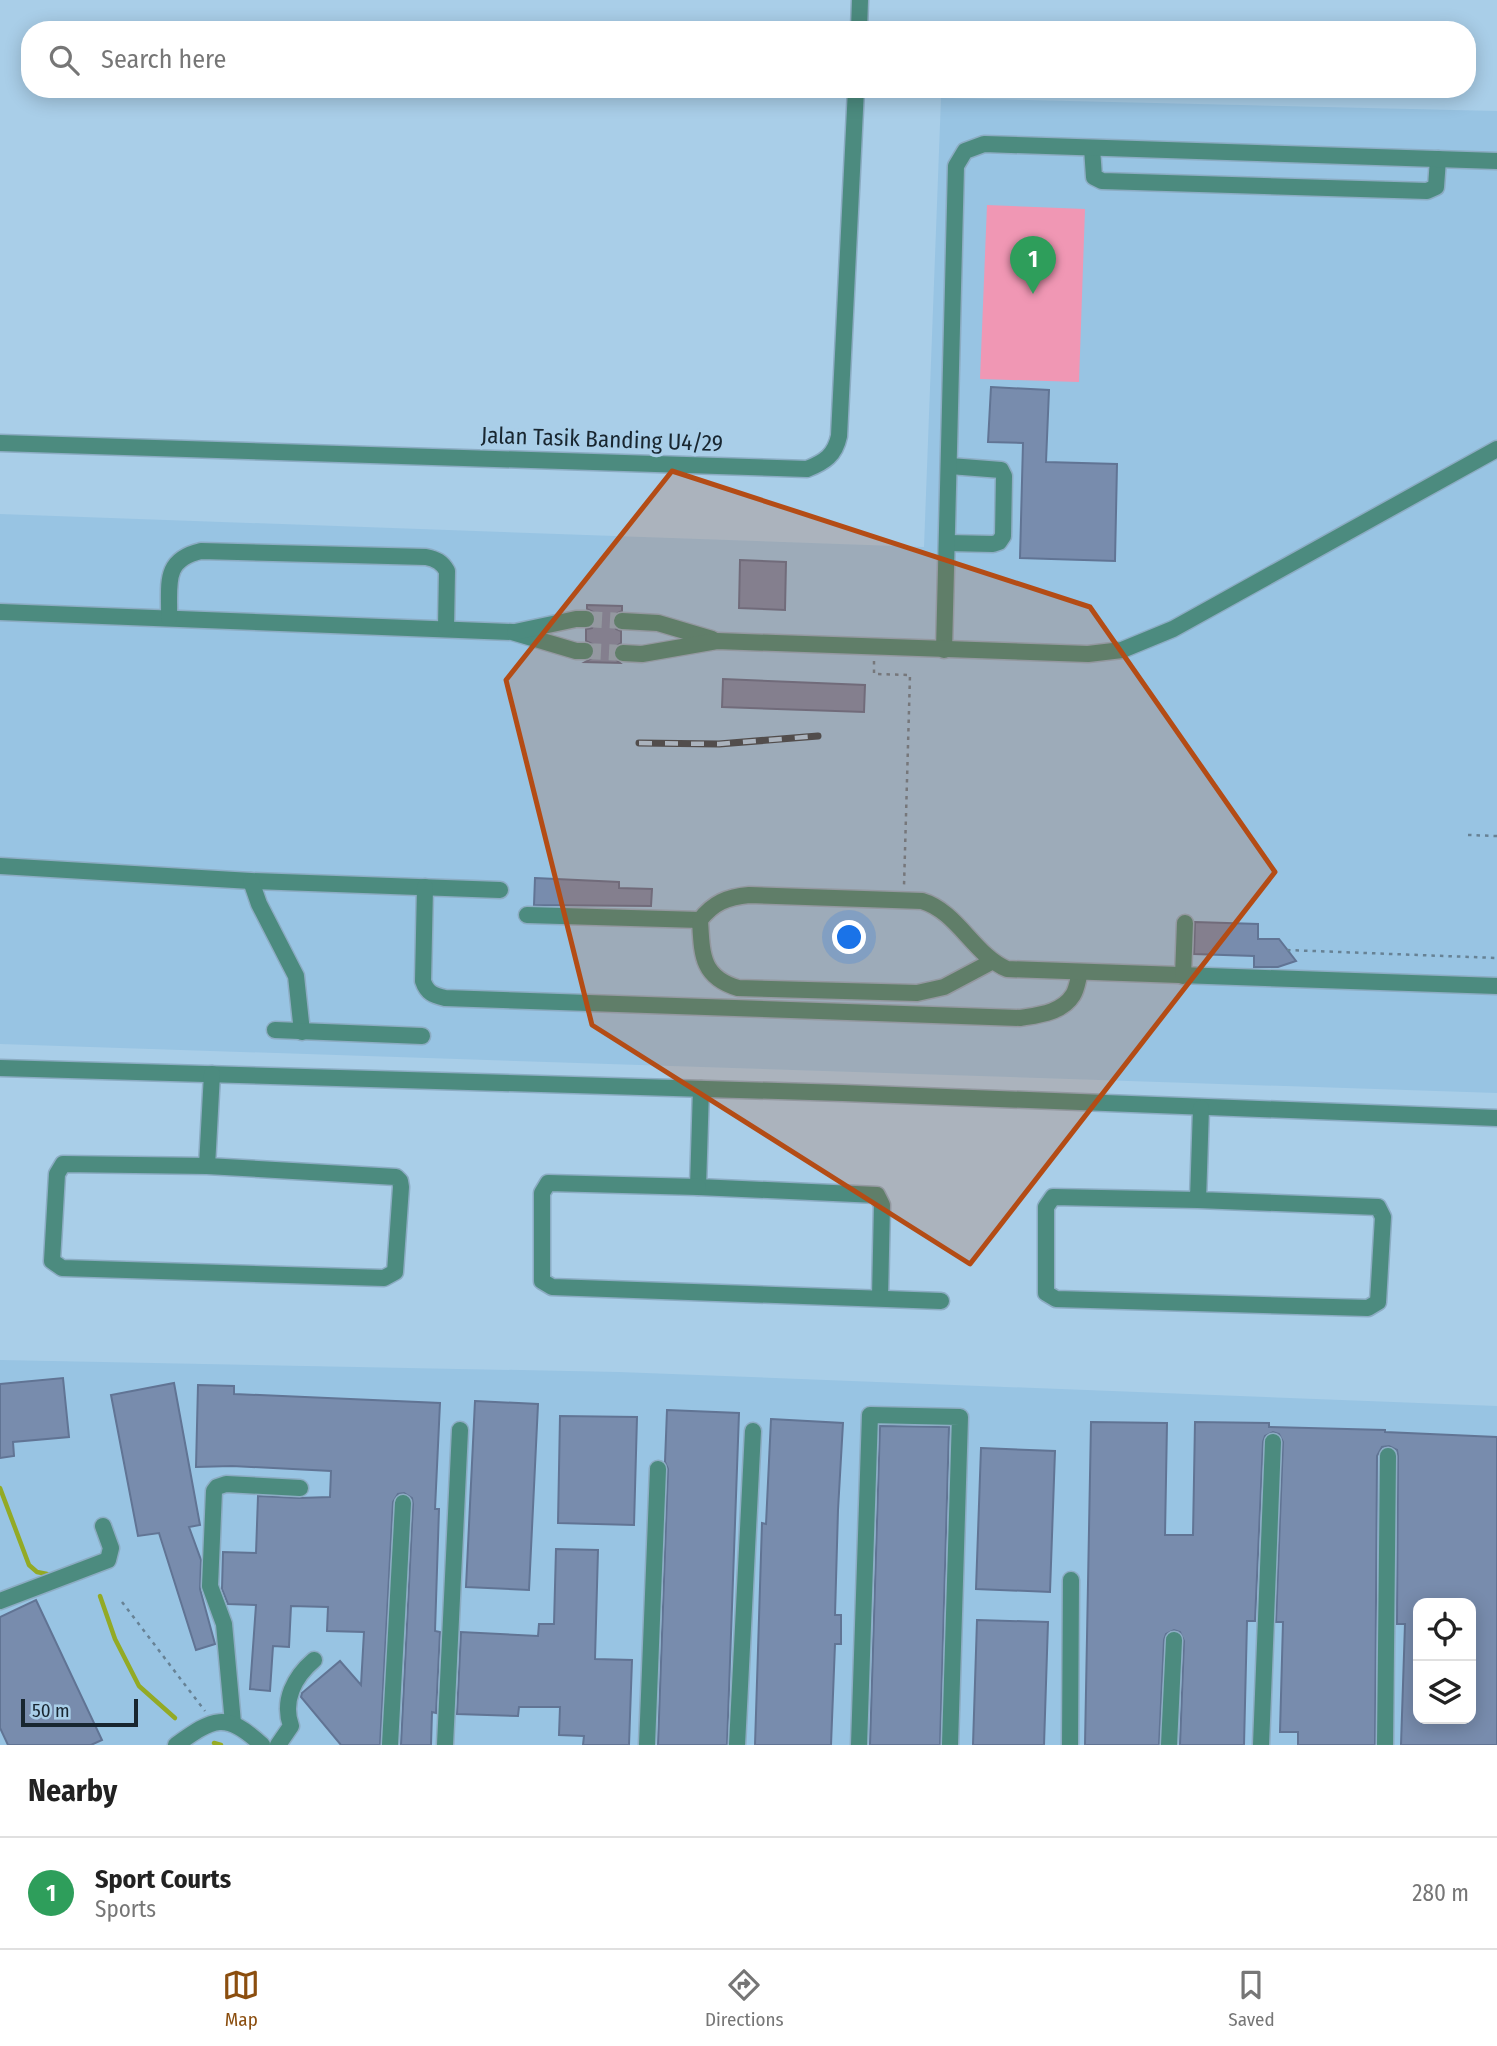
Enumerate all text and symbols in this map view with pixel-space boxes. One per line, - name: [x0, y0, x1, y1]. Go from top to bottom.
- search box: [21, 21, 1476, 98]
- icon: search: [45, 41, 83, 79]
- text: Search here: [101, 44, 226, 75]
- pin: 1: [1010, 236, 1056, 294]
- street label: Jalan Tasik Banding U4/29: [481, 421, 723, 457]
- your location: [832, 920, 866, 954]
- map controls: [1413, 1598, 1476, 1724]
- button: locate: [1413, 1598, 1476, 1661]
- button: layers: [1413, 1661, 1476, 1724]
- scale bar: [21, 1696, 138, 1728]
- text: 50 m: [32, 1699, 70, 1722]
- text: Nearby: [28, 1773, 117, 1809]
- text: Sport Courts: [95, 1864, 231, 1895]
- text: 1: [46, 1879, 56, 1907]
- text: 280 m: [1412, 1879, 1469, 1907]
- text: Sports: [95, 1895, 156, 1923]
- tab: Map: [222, 1966, 260, 2031]
- tab: Directions: [705, 1966, 784, 2031]
- tab: Saved: [1228, 1966, 1275, 2031]

